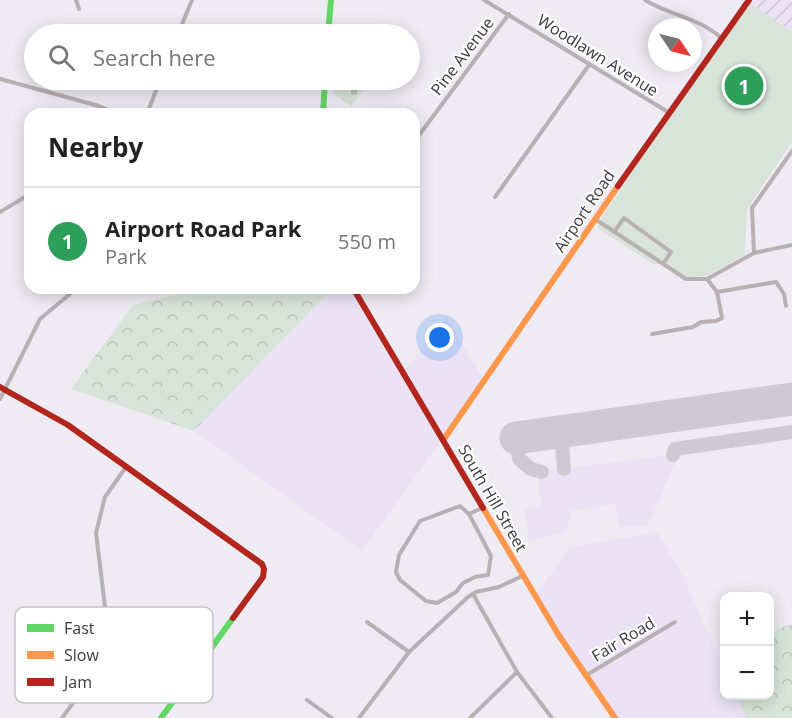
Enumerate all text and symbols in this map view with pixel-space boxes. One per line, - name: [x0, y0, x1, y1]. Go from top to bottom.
- street label: Woodlawn Avenue: [533, 9, 663, 101]
- street label: Pine Avenue: [425, 13, 499, 99]
- north arrow: [648, 18, 702, 72]
- search box: [24, 24, 420, 90]
- icon: search: [45, 41, 78, 74]
- text: Search here: [93, 42, 216, 72]
- pin: 1: [724, 64, 764, 109]
- text: Nearby: [48, 129, 143, 165]
- street label: Airport Road: [548, 166, 620, 256]
- text: Airport Road Park: [105, 213, 302, 243]
- text: 1: [62, 228, 73, 255]
- text: 550 m: [338, 228, 396, 255]
- text: Park: [105, 243, 147, 270]
- your location: [425, 323, 454, 352]
- street label: South Hill Street: [453, 440, 533, 556]
- map controls: [720, 592, 774, 700]
- button: +: [720, 592, 774, 646]
- legend: [15, 607, 213, 703]
- street label: Fair Road: [587, 612, 659, 666]
- text: Fast: [64, 617, 95, 639]
- text: Slow: [64, 644, 99, 666]
- button: −: [720, 646, 774, 700]
- text: Jam: [62, 671, 92, 693]

